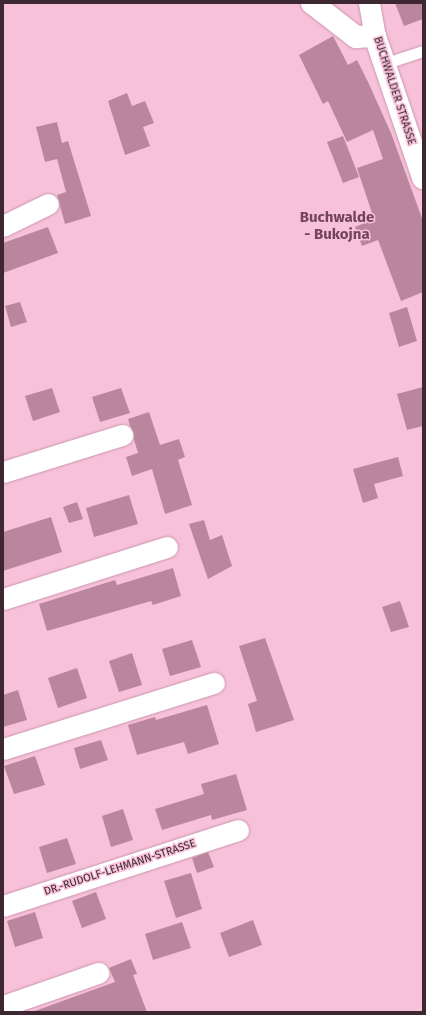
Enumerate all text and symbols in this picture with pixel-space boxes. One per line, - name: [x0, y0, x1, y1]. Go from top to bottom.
- street label: BUCHWALDER STRASSE: [370, 35, 418, 147]
- district label: Buchwalde - Bukojna: [300, 208, 374, 243]
- street label: DR.-RUDOLF-LEHMANN-STRASSE: [42, 837, 198, 899]

